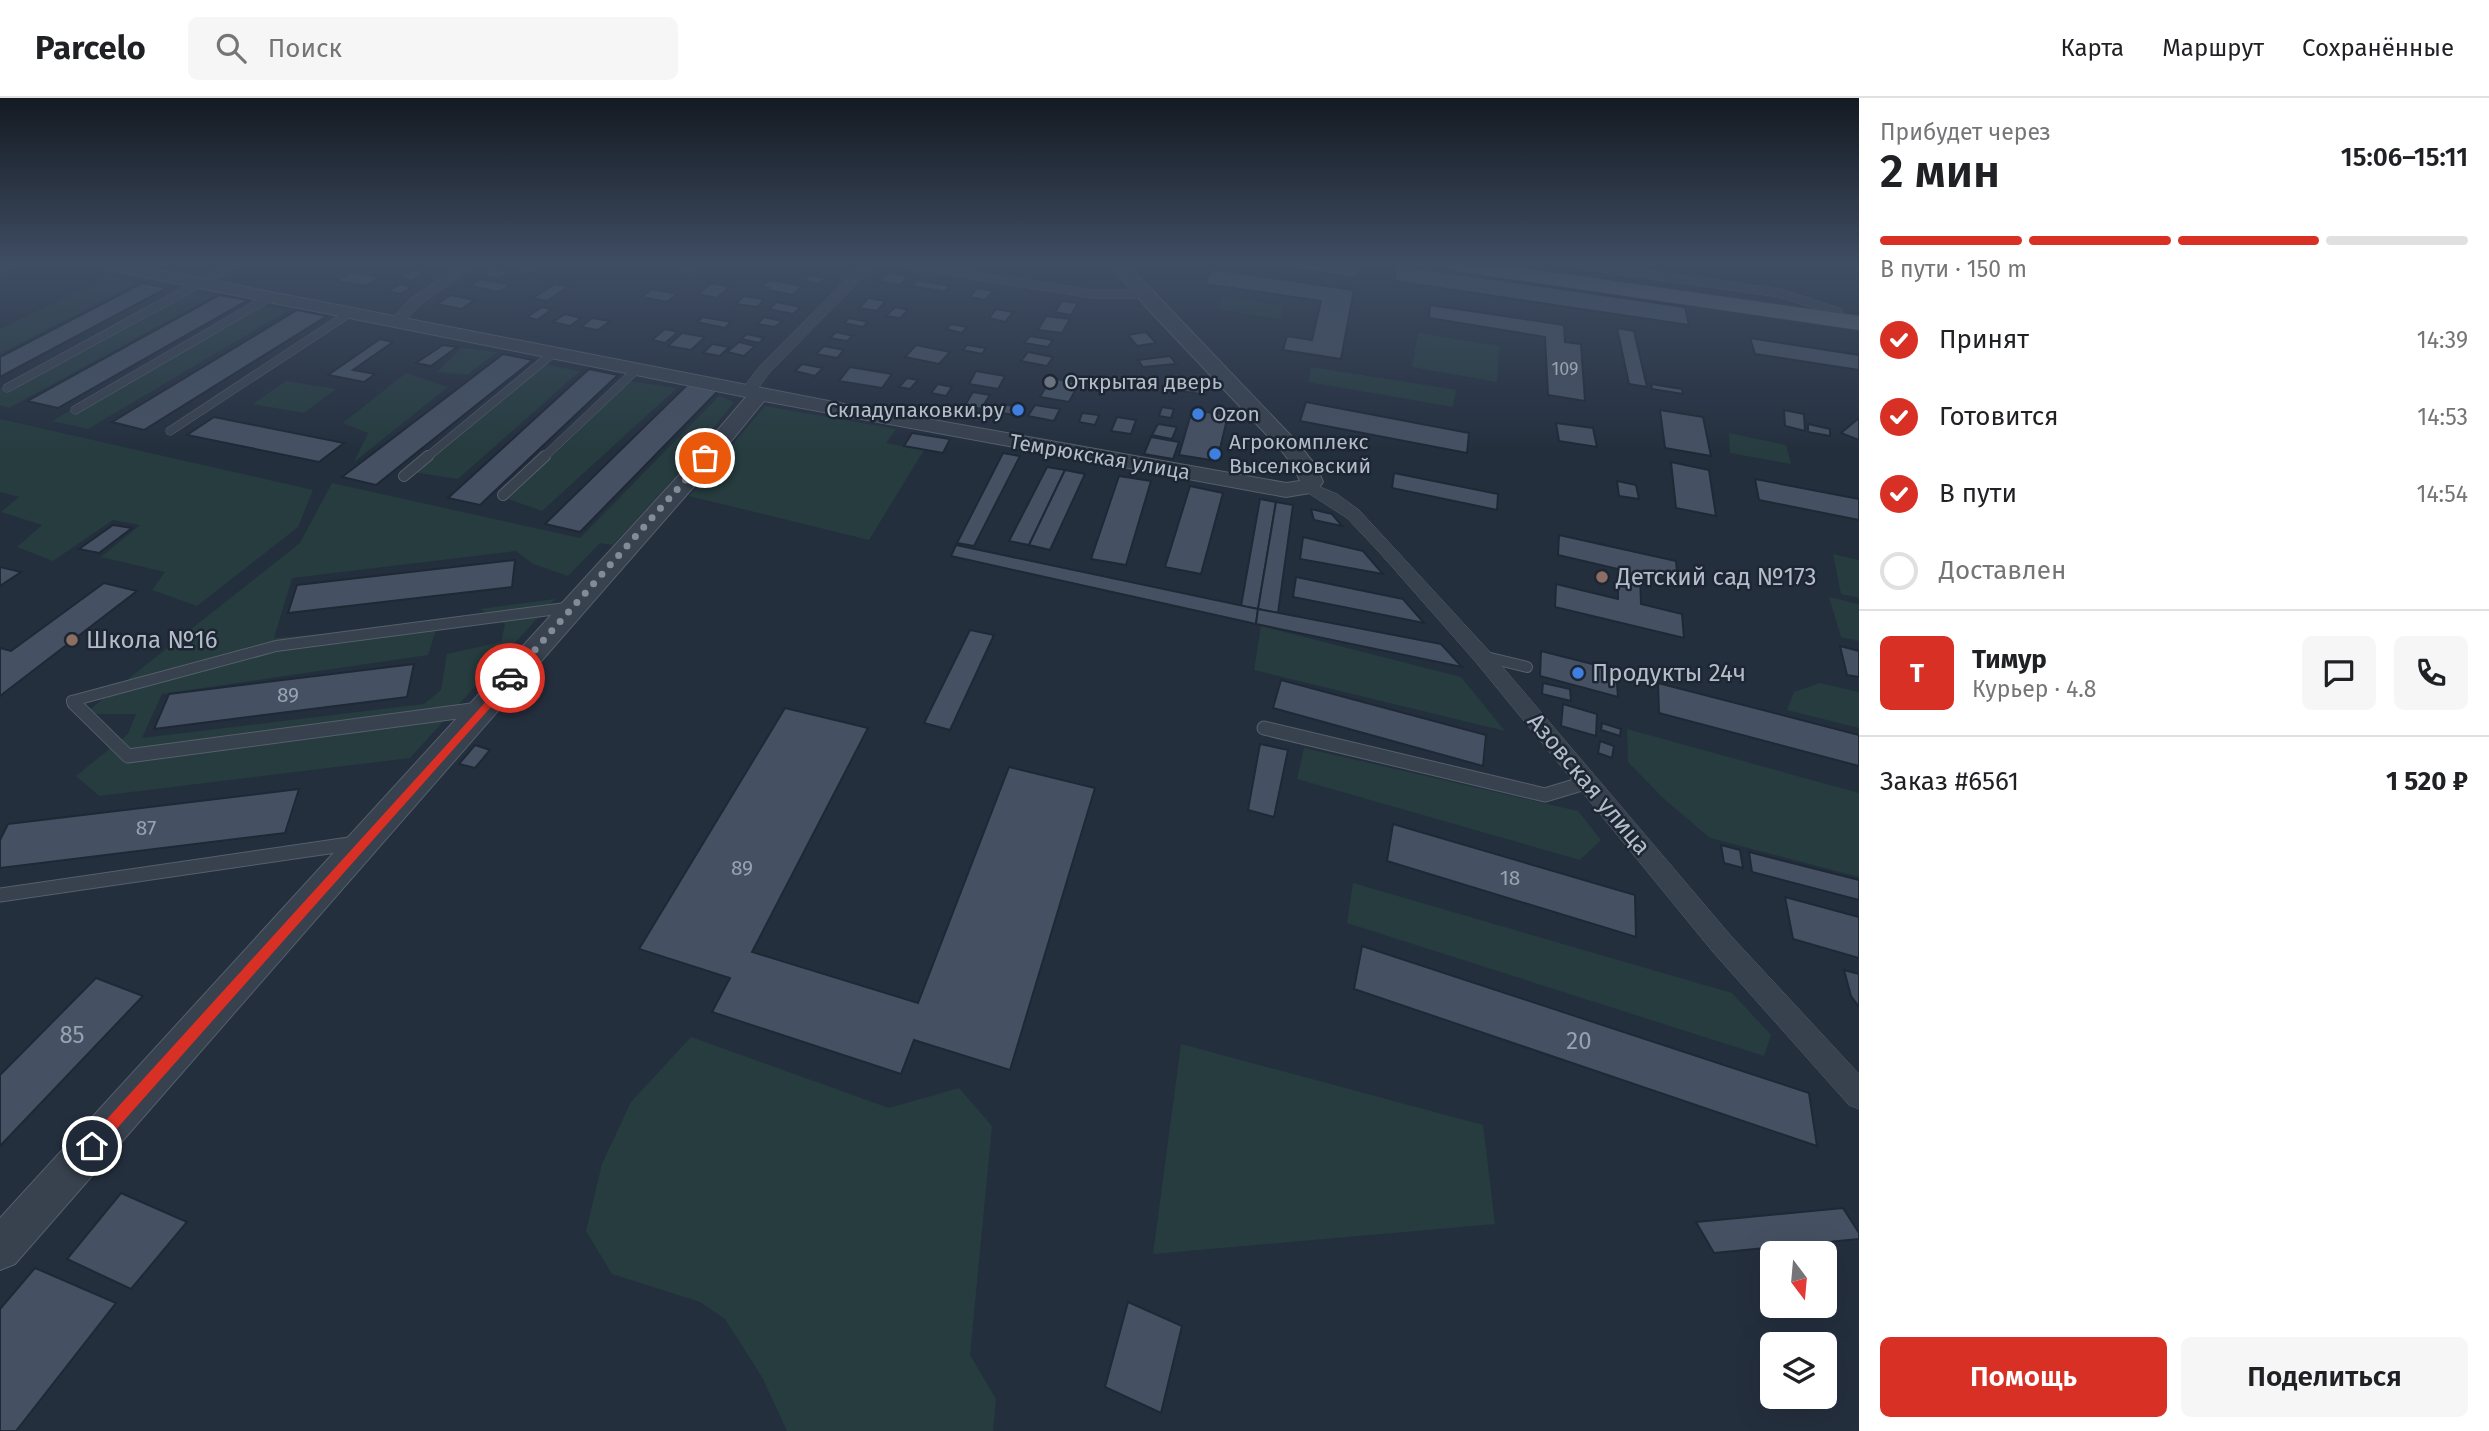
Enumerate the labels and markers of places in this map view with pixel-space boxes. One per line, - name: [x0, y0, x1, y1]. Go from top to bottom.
- place label: Открытая дверь: [1064, 369, 1222, 395]
- marker: Открытая дверь: [1042, 374, 1058, 390]
- place label: Складупаковки.ру: [826, 397, 1005, 423]
- place label: Ozon: [1212, 401, 1260, 427]
- marker: Складупаковки.ру: [1010, 402, 1026, 418]
- marker: Ozon: [1190, 406, 1206, 422]
- pin: [675, 428, 735, 488]
- place label: Агрокомплекс Выселковский: [1229, 429, 1371, 479]
- marker: Агрокомплекс Выселковский: [1207, 446, 1223, 462]
- place label: Детский cад №173: [1615, 563, 1816, 591]
- marker: Детский cад №173: [1594, 569, 1610, 585]
- place label: Школа №16: [86, 626, 218, 654]
- marker: Школа №16: [64, 632, 80, 648]
- place label: Продукты 24ч: [1592, 659, 1746, 687]
- marker: Продукты 24ч: [1570, 665, 1586, 681]
- pin: [62, 1116, 122, 1176]

